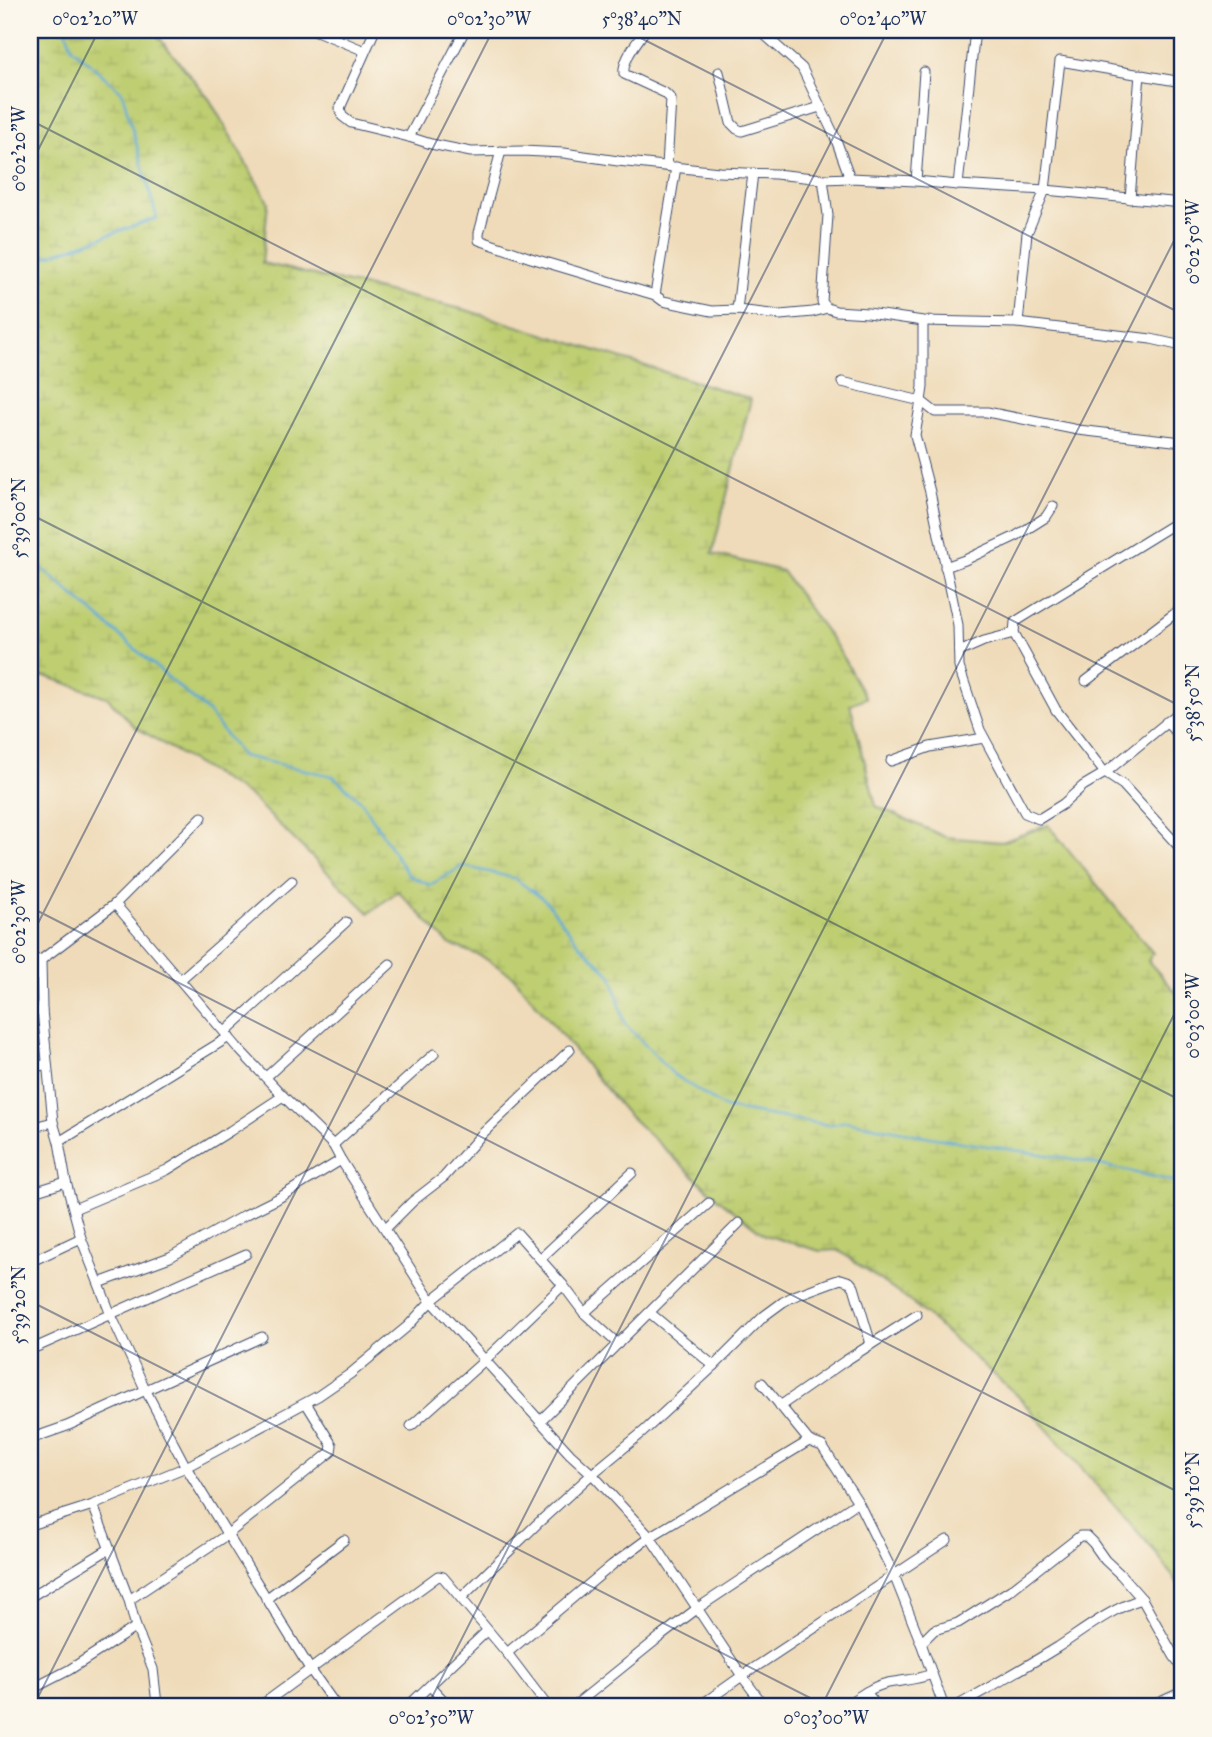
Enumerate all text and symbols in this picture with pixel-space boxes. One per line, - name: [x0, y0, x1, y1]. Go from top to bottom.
- text: 0°02'20"W: [52, 8, 139, 30]
- text: 0°02'30"W: [447, 8, 532, 30]
- text: 5°38'40"N: [602, 8, 682, 30]
- text: 0°02'40"W: [840, 8, 927, 30]
- text: 0°02'20"W: [8, 105, 30, 192]
- text: 0°02'50"W: [1182, 199, 1204, 285]
- text: 5°39'00"N: [8, 478, 30, 558]
- text: 5°38'50"N: [1182, 664, 1204, 742]
- text: 0°02'30"W: [8, 879, 30, 964]
- text: 0°03'00"W: [1182, 972, 1204, 1059]
- text: 5°39'20"N: [8, 1265, 30, 1345]
- text: 5°39'10"N: [1182, 1451, 1204, 1529]
- text: 0°02'50"W: [388, 1707, 474, 1729]
- text: 0°03'00"W: [783, 1707, 870, 1729]

